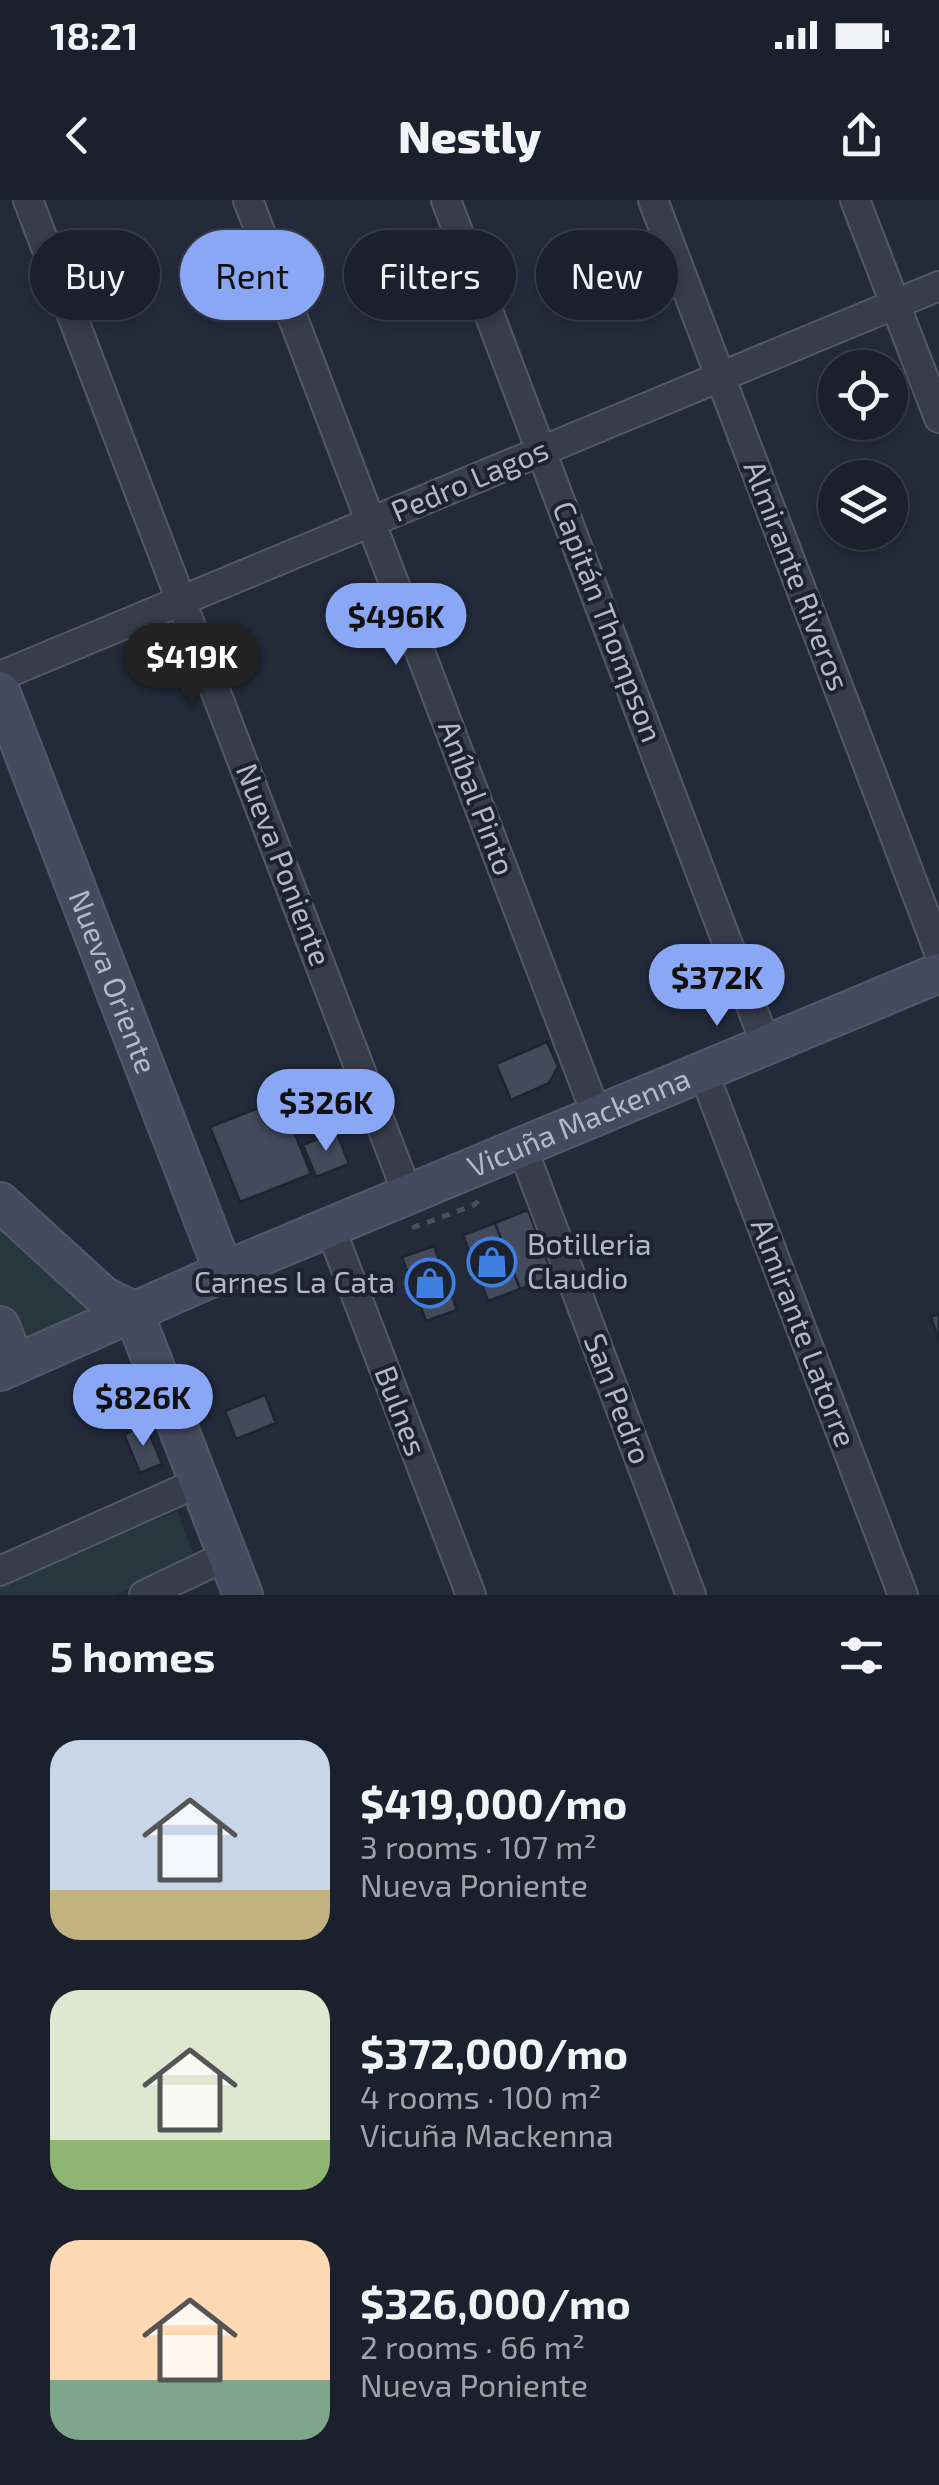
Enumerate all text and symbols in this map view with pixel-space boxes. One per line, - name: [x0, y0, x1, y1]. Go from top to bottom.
- text: 18:21: [50, 12, 138, 58]
- icon: back: [50, 108, 105, 163]
- text: Nestly: [398, 108, 541, 162]
- icon: share: [834, 108, 889, 163]
- chip: Buy: [30, 230, 160, 320]
- chip: Rent: [180, 230, 324, 320]
- chip: Filters: [344, 230, 516, 320]
- chip: New: [536, 230, 678, 320]
- map controls: [818, 350, 908, 550]
- button: locate: [818, 350, 908, 440]
- street label: Pedro Lagos: [385, 430, 553, 528]
- street label: Almirante Riveros: [737, 455, 858, 695]
- button: layers: [818, 460, 908, 550]
- street label: Capitán Thompson: [546, 496, 671, 747]
- pin: $496K: [326, 583, 466, 668]
- text: $496K: [348, 596, 445, 634]
- pin: $419K: [122, 623, 262, 708]
- text: $419K: [146, 636, 238, 674]
- street label: Aníbal Pinto: [432, 715, 524, 880]
- street label: Nueva Poniente: [230, 758, 340, 970]
- street label: Nueva Oriente: [62, 884, 166, 1078]
- pin: $372K: [647, 944, 787, 1029]
- text: $372K: [671, 957, 763, 995]
- street label: Vicuña Mackenna: [462, 1059, 695, 1184]
- pin: $326K: [256, 1069, 396, 1154]
- text: $326K: [279, 1082, 373, 1120]
- street label: Almirante Latorre: [745, 1213, 865, 1452]
- place label: Botilleria Claudio: [527, 1225, 651, 1295]
- shop icon: Botilleria Claudio: [466, 1236, 518, 1288]
- shop icon: Carnes La Cata: [404, 1257, 456, 1309]
- place label: Carnes La Cata: [194, 1263, 395, 1299]
- street label: San Pedro: [578, 1328, 660, 1469]
- street label: Bulnes: [368, 1360, 435, 1460]
- pin: $826K: [73, 1364, 213, 1449]
- text: $826K: [95, 1377, 191, 1415]
- icon: filters: [834, 1628, 889, 1683]
- text: 5 homes: [50, 1630, 215, 1680]
- text: $419,000/mo: [360, 1777, 627, 1827]
- icon: home: [130, 1780, 250, 1900]
- text: 3 rooms · 107 m²: [360, 1827, 597, 1865]
- text: Nueva Poniente: [360, 1865, 588, 1903]
- text: $372,000/mo: [360, 2027, 628, 2077]
- icon: home: [130, 2030, 250, 2150]
- text: 4 rooms · 100 m²: [360, 2077, 601, 2115]
- text: Vicuña Mackenna: [360, 2115, 614, 2153]
- text: $326,000/mo: [360, 2277, 631, 2327]
- icon: home: [130, 2280, 250, 2400]
- text: 2 rooms · 66 m²: [360, 2327, 585, 2365]
- text: Nueva Poniente: [360, 2365, 588, 2403]

